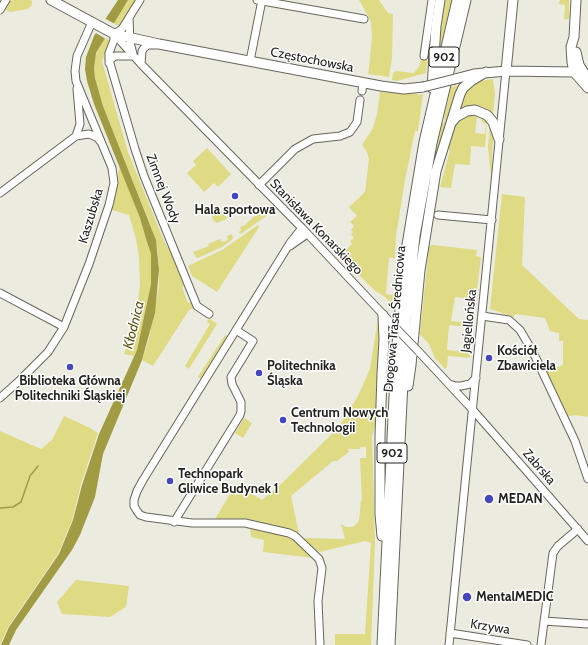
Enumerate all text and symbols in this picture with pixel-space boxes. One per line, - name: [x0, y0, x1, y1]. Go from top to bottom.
- street label: Częstochowska: [269, 44, 355, 76]
- road number: 902: [429, 47, 459, 67]
- street label: Zimnej Wody: [143, 152, 183, 226]
- street label: Stanisława Konarskiego: [266, 176, 366, 278]
- street label: Kaszubska: [75, 187, 107, 245]
- marker: Hala sportowa: [230, 191, 240, 201]
- place label: Hala sportowa: [195, 202, 275, 218]
- street label: Drogowa Trasa Średnicowa: [381, 245, 409, 393]
- street label: Jagiellońska: [458, 289, 480, 353]
- water label: Kłodnica: [120, 299, 148, 351]
- place label: Kościół Zbawiciela: [497, 343, 556, 374]
- marker: Kościół Zbawiciela: [484, 353, 494, 363]
- place label: Politechnika Śląska: [267, 358, 336, 389]
- marker: Biblioteka Główna Politechniki Śląskiej: [65, 362, 75, 372]
- marker: Politechnika Śląska: [254, 368, 264, 378]
- place label: Biblioteka Główna Politechniki Śląskiej: [15, 373, 125, 404]
- place label: Centrum Nowych Technologii: [291, 405, 388, 436]
- marker: Centrum Nowych Technologii: [278, 415, 288, 425]
- road number: 902: [377, 443, 407, 463]
- street label: Zabrska: [519, 446, 559, 488]
- place label: Technopark Gliwice Budynek 1: [178, 466, 279, 497]
- marker: Technopark Gliwice Budynek 1: [165, 476, 175, 486]
- place label: MEDAN: [498, 491, 543, 507]
- marker: MEDAN: [483, 493, 495, 505]
- place label: MentalMEDIC: [476, 589, 554, 605]
- marker: MentalMEDIC: [461, 591, 473, 603]
- street label: Krzywa: [469, 616, 511, 638]

